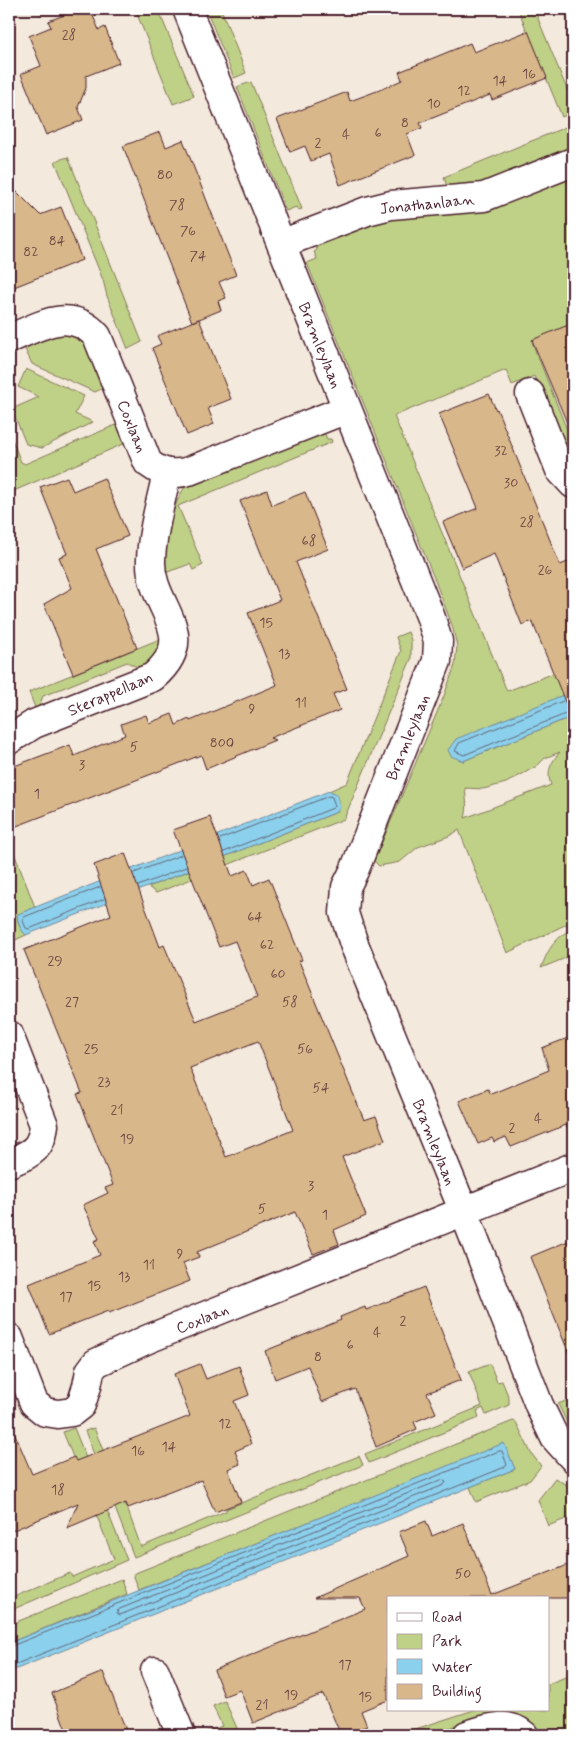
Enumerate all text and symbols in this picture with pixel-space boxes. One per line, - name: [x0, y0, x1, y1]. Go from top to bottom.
- house number: 28: [62, 26, 76, 44]
- house number: 16: [522, 65, 536, 83]
- house number: 14: [493, 72, 508, 90]
- house number: 12: [457, 82, 471, 100]
- house number: 10: [427, 95, 441, 113]
- house number: 8: [401, 114, 409, 132]
- house number: 6: [374, 124, 382, 142]
- house number: 4: [342, 126, 350, 144]
- house number: 2: [315, 134, 322, 152]
- house number: 80: [157, 166, 173, 184]
- street label: Jonathanlaan: [379, 189, 476, 220]
- house number: 78: [169, 196, 185, 214]
- house number: 76: [180, 222, 196, 240]
- house number: 84: [49, 232, 66, 250]
- house number: 82: [23, 243, 39, 261]
- house number: 74: [190, 247, 207, 265]
- street label: Bramleylaan: [293, 299, 346, 392]
- street label: Coxlaan: [112, 397, 152, 456]
- house number: 32: [494, 442, 508, 460]
- house number: 30: [504, 474, 518, 492]
- house number: 28: [520, 513, 534, 531]
- house number: 68: [302, 532, 316, 550]
- house number: 26: [538, 561, 553, 579]
- house number: 15: [259, 614, 273, 632]
- house number: 13: [278, 645, 290, 663]
- street label: Sterappellaan: [65, 667, 156, 722]
- street label: Bramleylaan: [382, 691, 435, 784]
- house number: 11: [295, 694, 307, 712]
- house number: 9: [249, 700, 256, 718]
- house number: 800: [210, 734, 234, 752]
- house number: 5: [130, 738, 138, 756]
- house number: 3: [79, 756, 85, 774]
- house number: 1: [34, 785, 40, 803]
- house number: 64: [247, 908, 263, 926]
- house number: 62: [260, 936, 274, 954]
- house number: 29: [47, 952, 63, 970]
- house number: 60: [270, 965, 286, 983]
- house number: 27: [65, 993, 79, 1011]
- house number: 58: [282, 993, 298, 1011]
- house number: 25: [84, 1040, 98, 1058]
- house number: 56: [297, 1040, 313, 1058]
- house number: 23: [98, 1073, 110, 1091]
- house number: 54: [313, 1079, 330, 1097]
- street label: Bramleylaan: [407, 1096, 460, 1189]
- house number: 21: [111, 1101, 123, 1119]
- house number: 4: [534, 1110, 542, 1128]
- house number: 2: [509, 1119, 516, 1137]
- house number: 19: [120, 1130, 134, 1148]
- house number: 3: [308, 1177, 314, 1195]
- house number: 5: [258, 1200, 266, 1218]
- house number: 1: [322, 1206, 328, 1224]
- house number: 9: [177, 1245, 184, 1263]
- house number: 11: [143, 1256, 155, 1274]
- house number: 13: [118, 1268, 130, 1286]
- house number: 15: [87, 1277, 101, 1295]
- house number: 17: [59, 1288, 73, 1306]
- street label: Coxlaan: [173, 1299, 232, 1339]
- house number: 2: [400, 1312, 407, 1330]
- house number: 4: [373, 1324, 381, 1342]
- house number: 6: [346, 1336, 354, 1354]
- house number: 8: [314, 1348, 322, 1366]
- house number: 12: [218, 1415, 232, 1433]
- house number: 14: [162, 1438, 177, 1456]
- house number: 16: [131, 1442, 145, 1460]
- house number: 18: [51, 1481, 65, 1499]
- house number: 50: [455, 1565, 471, 1583]
- legend: [387, 1596, 550, 1712]
- text: Road: [432, 1608, 462, 1628]
- text: Park: [432, 1632, 462, 1652]
- house number: 17: [338, 1656, 352, 1674]
- text: Water: [432, 1658, 472, 1678]
- text: Building: [432, 1682, 482, 1703]
- house number: 19: [284, 1686, 298, 1704]
- house number: 15: [358, 1688, 372, 1706]
- house number: 21: [256, 1696, 268, 1714]

